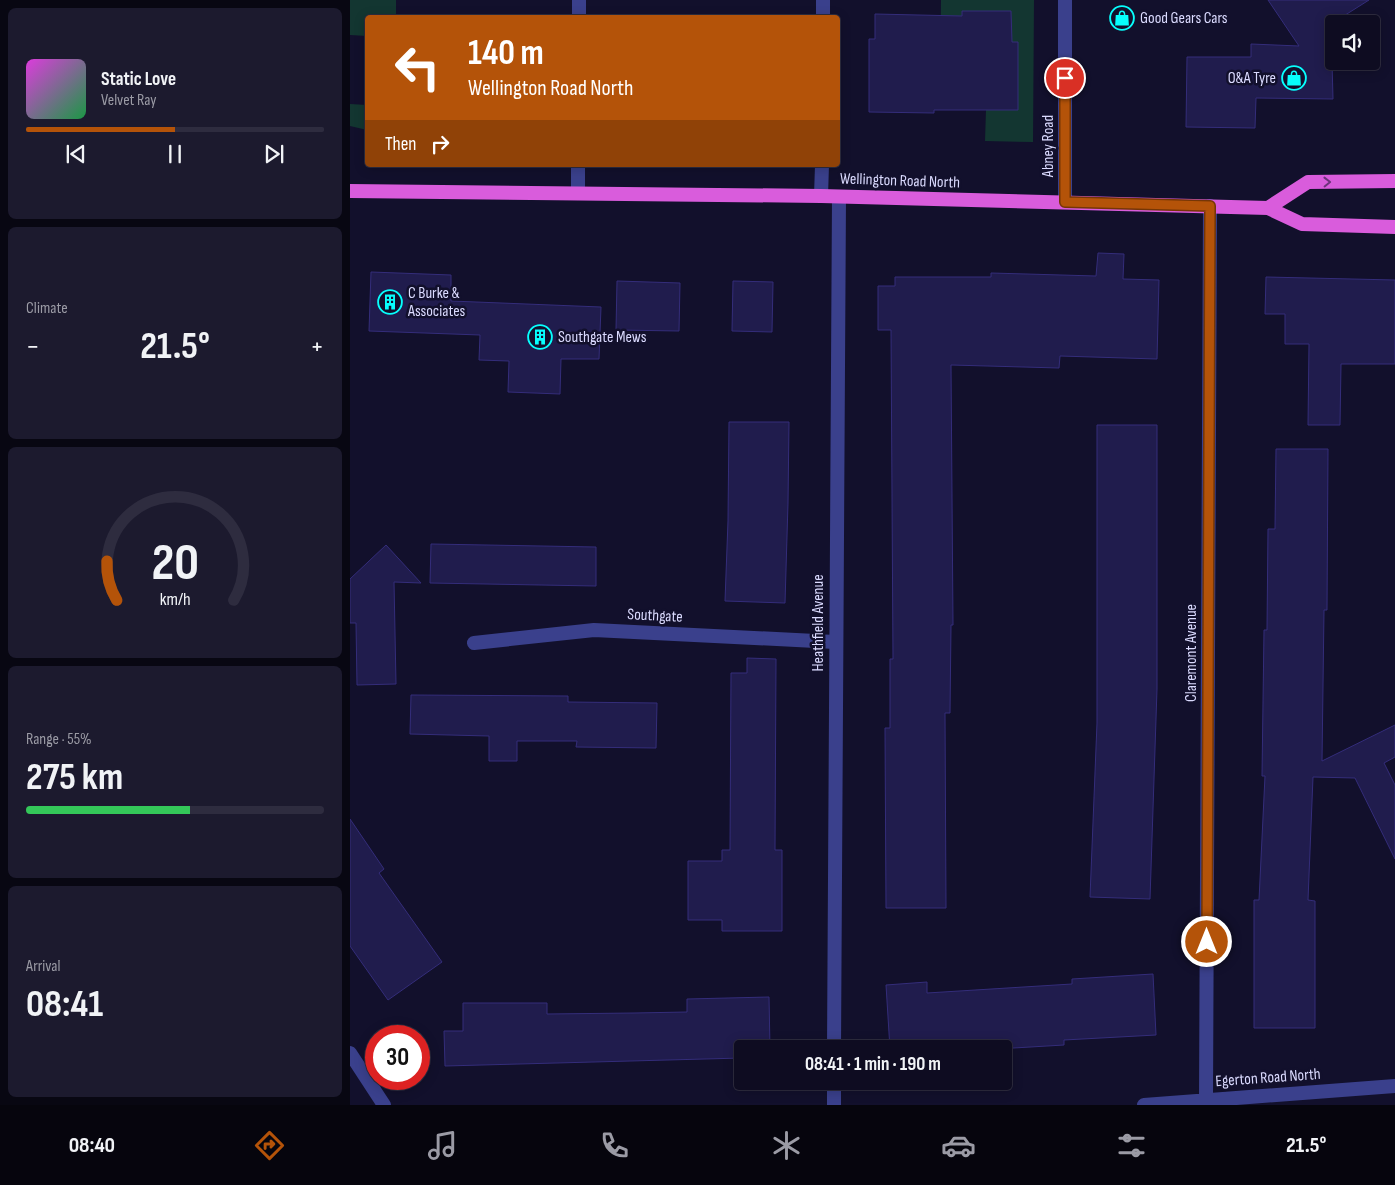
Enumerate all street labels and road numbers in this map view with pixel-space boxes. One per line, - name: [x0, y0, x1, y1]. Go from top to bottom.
- street label: Abney Road: [1039, 115, 1058, 178]
- street label: Wellington Road North: [840, 169, 960, 193]
- street label: Heathfield Avenue: [809, 574, 828, 672]
- street label: Claremont Avenue: [1182, 604, 1201, 702]
- street label: Southgate: [627, 605, 683, 627]
- street label: Egerton Road North: [1215, 1065, 1321, 1091]

